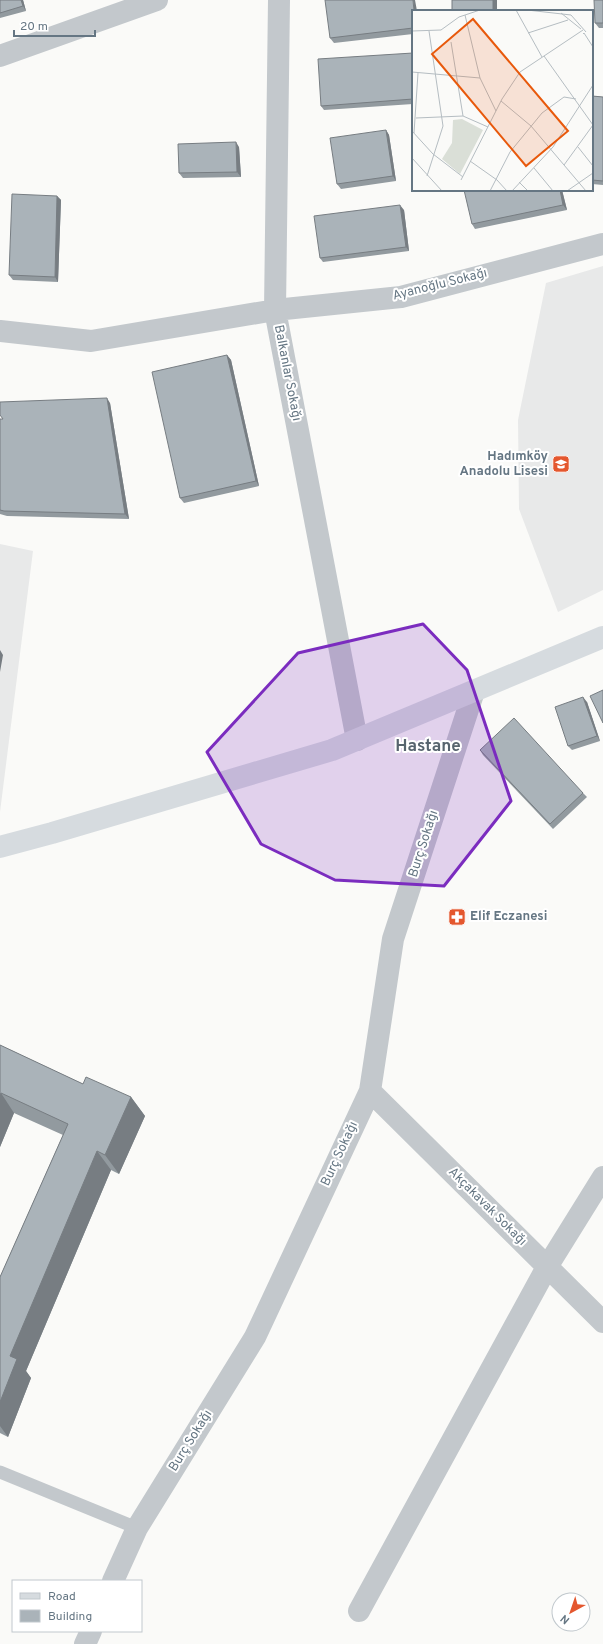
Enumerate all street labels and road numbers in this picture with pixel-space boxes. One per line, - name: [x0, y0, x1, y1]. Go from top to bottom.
- street label: Ayanoğlu Sokağı: [391, 266, 489, 304]
- street label: Balkanlar Sokağı: [270, 324, 304, 422]
- street label: Burç Sokağı: [406, 809, 442, 879]
- street label: Burç Sokağı: [318, 1119, 362, 1189]
- street label: Akçakavak Sokağı: [444, 1164, 530, 1250]
- street label: Burç Sokağı: [166, 1407, 216, 1475]

